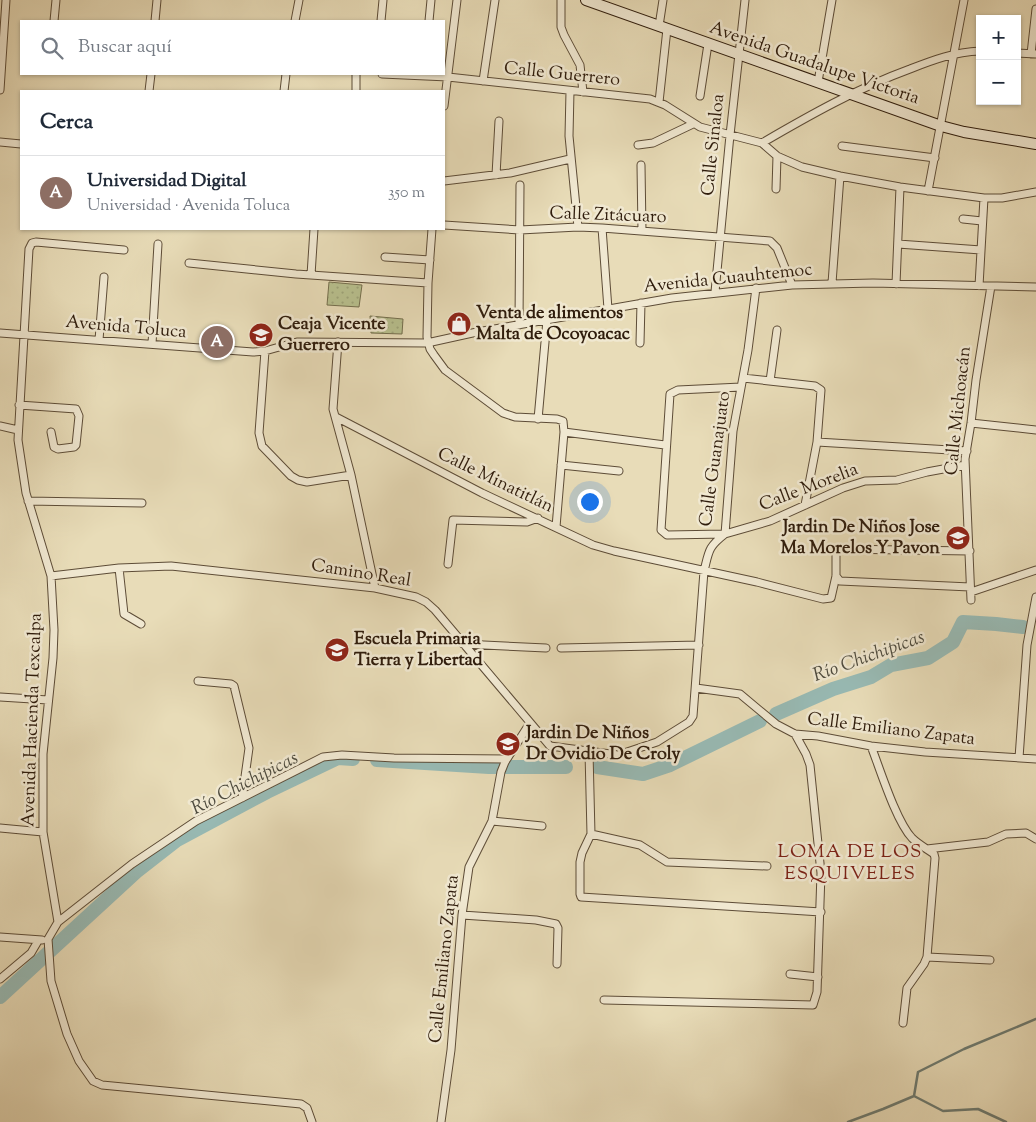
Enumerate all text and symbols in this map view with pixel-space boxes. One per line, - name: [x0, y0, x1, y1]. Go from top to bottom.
- map controls: [976, 15, 1021, 105]
- button: +: [976, 15, 1021, 60]
- street label: Avenida Guadalupe Victoria: [705, 16, 923, 112]
- search box: [20, 20, 445, 75]
- icon: search: [38, 34, 66, 62]
- text: Buscar aquí: [78, 34, 172, 61]
- street label: Calle Guerrero: [503, 56, 621, 94]
- button: −: [976, 60, 1021, 105]
- street label: Calle Sinaloa: [696, 93, 732, 197]
- text: Cerca: [40, 108, 93, 138]
- text: Universidad Digital: [87, 168, 247, 195]
- text: A: [50, 182, 63, 205]
- text: 350 m: [388, 182, 425, 205]
- text: Universidad · Avenida Toluca: [87, 195, 290, 218]
- street label: Calle Zitácuaro: [549, 201, 667, 231]
- street label: Avenida Cuauhtemoc: [642, 257, 814, 301]
- place label: Venta de alimentos Malta de Ocoyoacac: [476, 301, 631, 348]
- street label: Avenida Toluca: [64, 310, 188, 346]
- shop icon: Venta de alimentos Malta de Ocoyoacac: [446, 311, 472, 337]
- place label: Ceaja Vicente Guerrero: [278, 312, 386, 359]
- school or university icon: Ceaja Vicente Guerrero: [248, 322, 274, 348]
- pin: A: [201, 323, 233, 361]
- street label: Calle Michoacán: [939, 345, 979, 477]
- street label: Calle Guanajuato: [694, 390, 738, 528]
- street label: Calle Minatitlán: [433, 442, 558, 521]
- street label: Calle Morelia: [756, 457, 862, 519]
- your location: [577, 489, 603, 515]
- place label: Jardin De Niños Jose Ma Morelos Y Pavon: [781, 515, 941, 562]
- school or university icon: Jardin De Niños Jose Ma Morelos Y Pavon: [945, 525, 971, 551]
- street label: Camino Real: [309, 553, 413, 595]
- street label: Avenida Hacienda Texcalpa: [16, 613, 50, 827]
- water label: Río Chichipicas: [809, 624, 929, 690]
- place label: Escuela Primaria Tierra y Libertad: [354, 627, 484, 674]
- school or university icon: Escuela Primaria Tierra y Libertad: [324, 637, 350, 663]
- street label: Calle Emiliano Zapata: [806, 707, 976, 753]
- place label: Jardin De Niños Dr Ovidio De Croly: [524, 721, 681, 768]
- school or university icon: Jardin De Niños Dr Ovidio De Croly: [495, 731, 521, 757]
- water label: Río Chichipicas: [187, 745, 303, 823]
- district label: LOMA DE LOS ESQUIVELES: [778, 839, 922, 888]
- street label: Calle Emiliano Zapata: [423, 874, 467, 1044]

